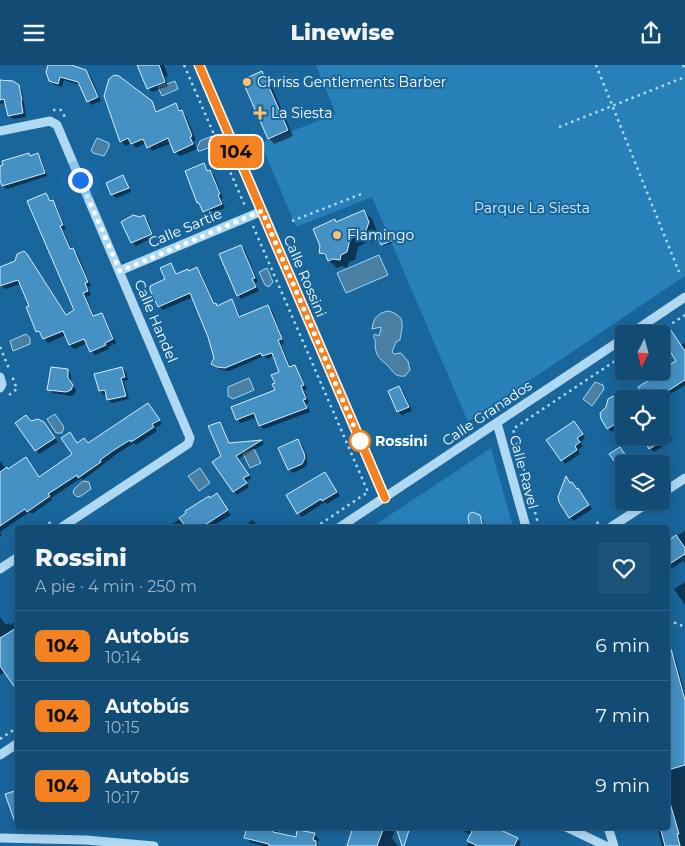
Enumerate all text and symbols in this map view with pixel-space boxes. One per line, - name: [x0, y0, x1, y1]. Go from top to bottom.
- icon: menu: [20, 19, 48, 47]
- text: Linewise: [291, 19, 394, 46]
- icon: share: [637, 19, 665, 47]
- place label: Chriss Gentlements Barber: [257, 73, 447, 91]
- marker: Chriss Gentlements Barber: [241, 76, 253, 88]
- place label: La Siesta: [271, 104, 333, 122]
- marker: La Siesta: [253, 106, 267, 120]
- line badge: 104: [207, 136, 265, 168]
- text: 104: [220, 141, 252, 163]
- your location: [68, 168, 93, 193]
- park label: Parque La Siesta: [474, 199, 590, 217]
- street label: Calle Sartie: [145, 204, 225, 252]
- place label: Flamingo: [347, 226, 415, 244]
- marker: Flamingo: [331, 229, 343, 241]
- street label: Calle Rossini: [280, 232, 330, 320]
- street label: Calle Handel: [130, 277, 182, 365]
- north arrow: [615, 325, 670, 380]
- map controls: [615, 325, 670, 510]
- street label: Calle Granados: [439, 376, 536, 450]
- button: locate: [615, 390, 670, 445]
- marker: Rossini: [349, 430, 371, 452]
- place label: Rossini: [375, 432, 427, 450]
- street label: Calle Ravel: [506, 433, 542, 511]
- button: layers: [615, 455, 670, 510]
- button: heart: [598, 542, 650, 594]
- text: Rossini: [35, 543, 127, 572]
- text: A pie · 4 min · 250 m: [35, 577, 197, 596]
- text: Autobús: [105, 625, 189, 648]
- text: 6 min: [595, 634, 650, 657]
- text: 104: [47, 635, 78, 657]
- text: 10:14: [105, 648, 141, 667]
- text: Autobús: [105, 695, 189, 718]
- text: 7 min: [596, 704, 650, 727]
- text: 104: [47, 705, 78, 727]
- text: 10:15: [105, 718, 140, 737]
- text: Autobús: [105, 765, 189, 788]
- text: 9 min: [595, 774, 650, 797]
- text: 104: [47, 775, 78, 797]
- text: 10:17: [105, 788, 140, 807]

